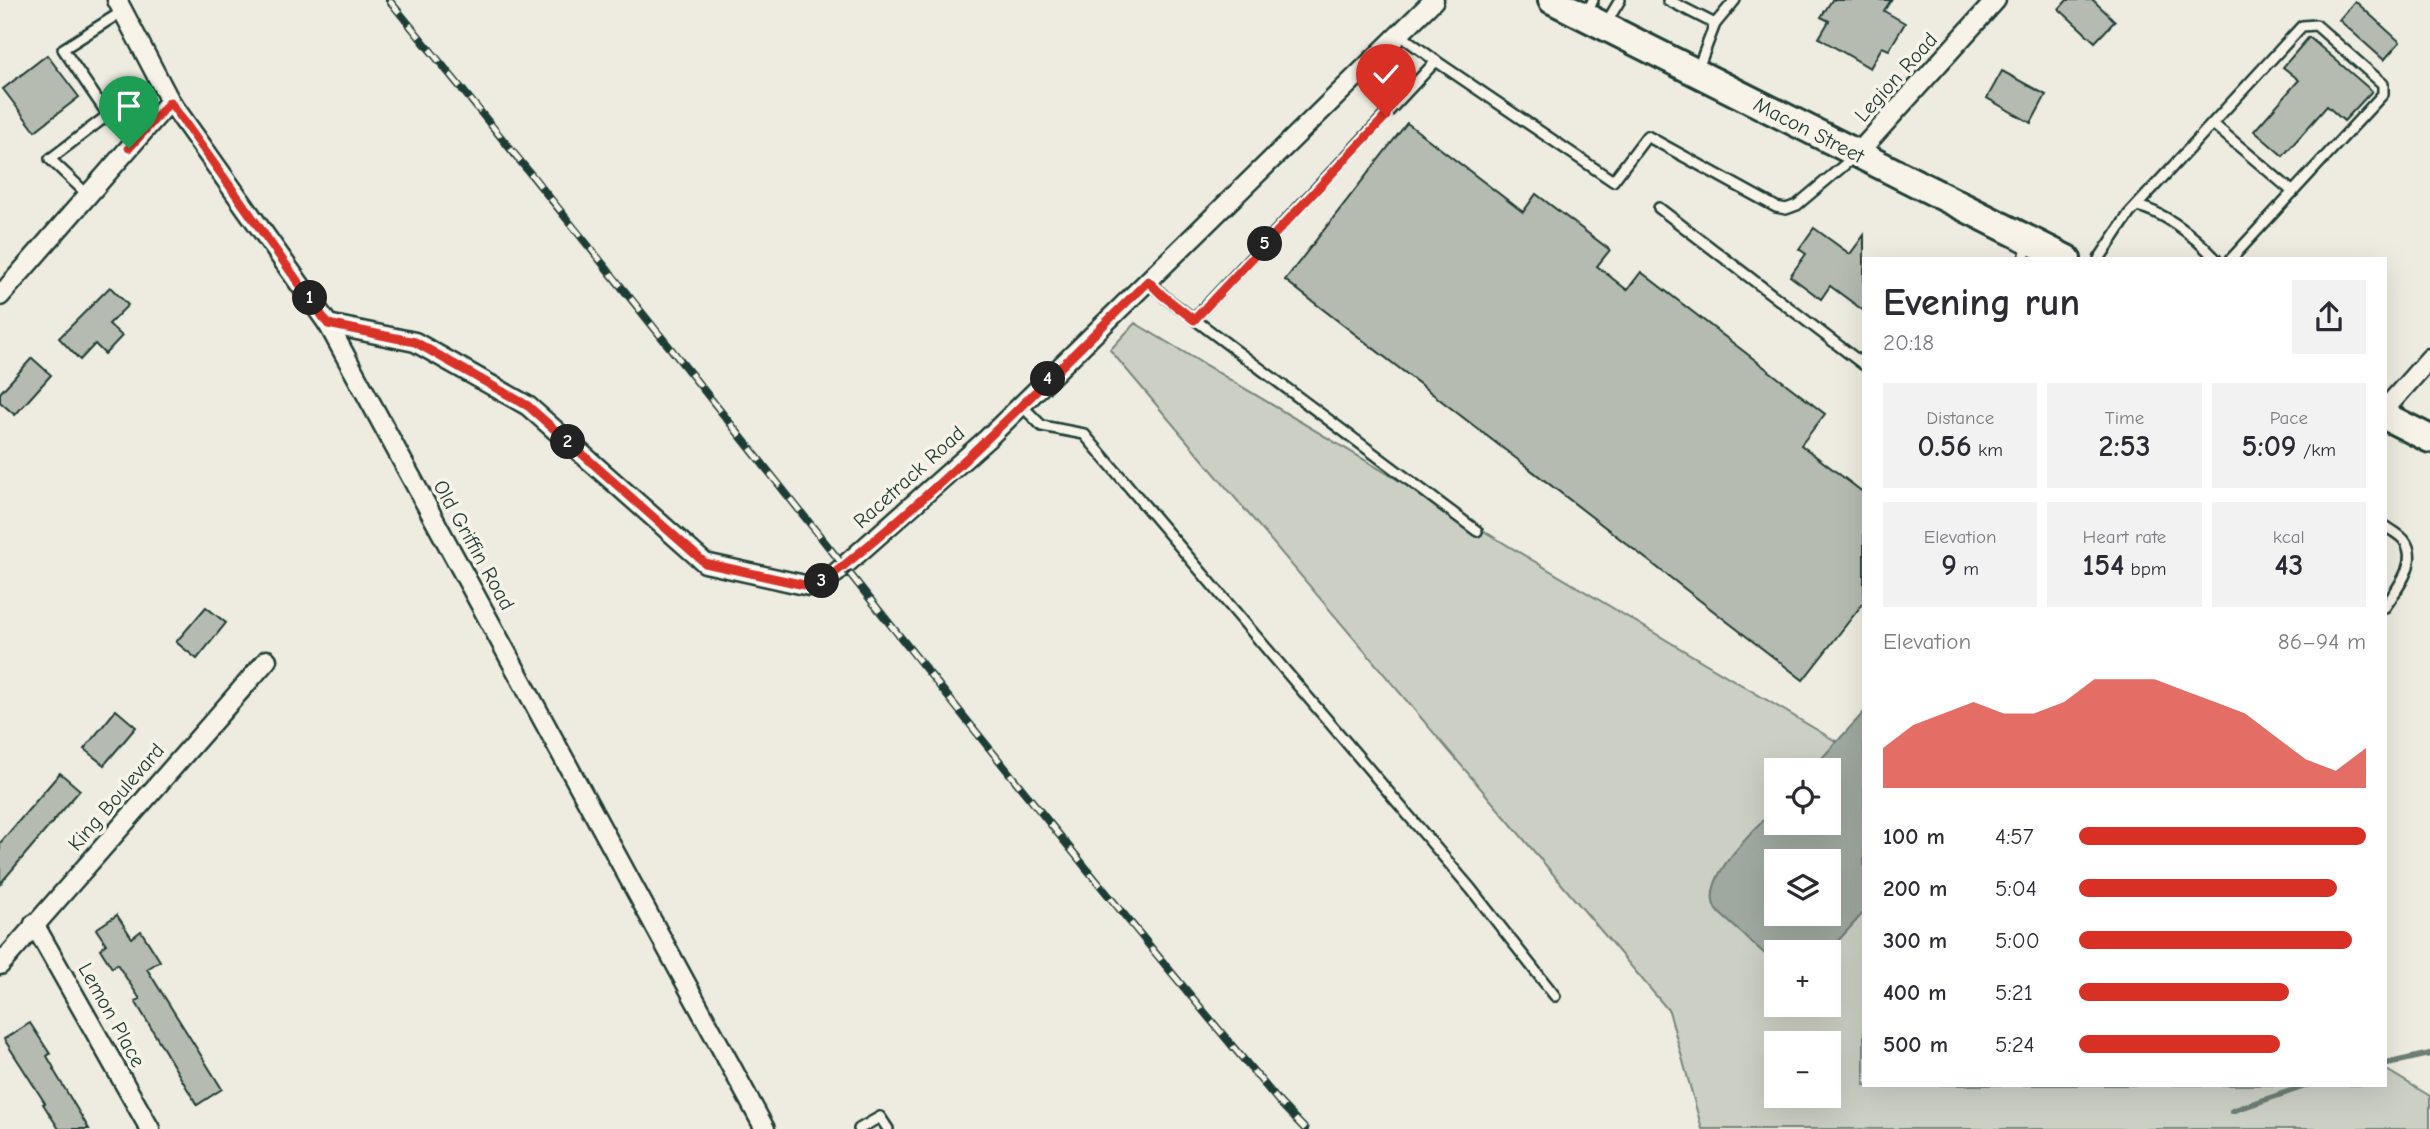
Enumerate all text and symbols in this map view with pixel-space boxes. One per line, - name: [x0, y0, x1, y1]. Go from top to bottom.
- street label: Legion Road: [1850, 27, 1942, 127]
- pin: [1356, 44, 1416, 116]
- icon: check: [1367, 55, 1405, 93]
- pin: [99, 76, 159, 148]
- icon: arrive: [110, 87, 148, 125]
- street label: Macon Street: [1750, 92, 1869, 169]
- pin: 5: [1248, 226, 1282, 262]
- text: 5: [1259, 232, 1270, 254]
- pin: 1: [292, 280, 328, 316]
- button: share: [2292, 280, 2366, 354]
- text: Evening run: [1883, 281, 2080, 325]
- text: 1: [306, 286, 313, 308]
- text: 20:18: [1883, 329, 1934, 356]
- pin: 4: [1030, 362, 1066, 396]
- text: 4: [1043, 367, 1052, 389]
- text: Distance: [1926, 407, 1994, 429]
- text: Time: [2105, 407, 2144, 429]
- text: Pace: [2270, 407, 2308, 429]
- street label: Racetrack Road: [849, 421, 969, 533]
- pin: 2: [550, 424, 586, 460]
- text: 0.56: [1917, 429, 1972, 464]
- text: 2:53: [2099, 429, 2150, 464]
- text: 5:09: [2242, 429, 2297, 464]
- text: 2: [563, 430, 572, 452]
- text: km: [1972, 439, 2003, 461]
- text: /km: [2297, 439, 2336, 461]
- street label: Old Griffin Road: [428, 476, 520, 614]
- text: Elevation: [1924, 526, 1997, 548]
- text: Heart rate: [2083, 526, 2166, 548]
- text: kcal: [2273, 526, 2305, 548]
- text: 9: [1941, 548, 1957, 583]
- text: 154: [2082, 548, 2124, 583]
- text: 43: [2274, 548, 2303, 583]
- text: m: [1957, 558, 1979, 580]
- text: bpm: [2124, 558, 2167, 580]
- pin: 3: [804, 564, 840, 598]
- text: 3: [817, 569, 826, 591]
- text: Elevation: [1883, 628, 1971, 655]
- text: 86–94 m: [2278, 628, 2366, 655]
- street label: King Boulevard: [63, 738, 169, 856]
- map controls: [1764, 758, 1841, 1108]
- button: locate: [1764, 758, 1841, 835]
- text: 100 m: [1883, 823, 1945, 850]
- text: 4:57: [1995, 823, 2034, 850]
- button: layers: [1764, 849, 1841, 926]
- text: 200 m: [1883, 875, 1947, 902]
- text: 5:04: [1995, 875, 2037, 902]
- text: 300 m: [1883, 927, 1947, 954]
- text: 5:00: [1995, 927, 2040, 954]
- button: +: [1764, 940, 1841, 1017]
- street label: Lemon Place: [73, 959, 151, 1071]
- text: 400 m: [1883, 979, 1947, 1006]
- text: 5:21: [1995, 979, 2033, 1006]
- button: −: [1764, 1031, 1841, 1108]
- text: 500 m: [1883, 1031, 1948, 1058]
- text: 5:24: [1995, 1031, 2035, 1058]

